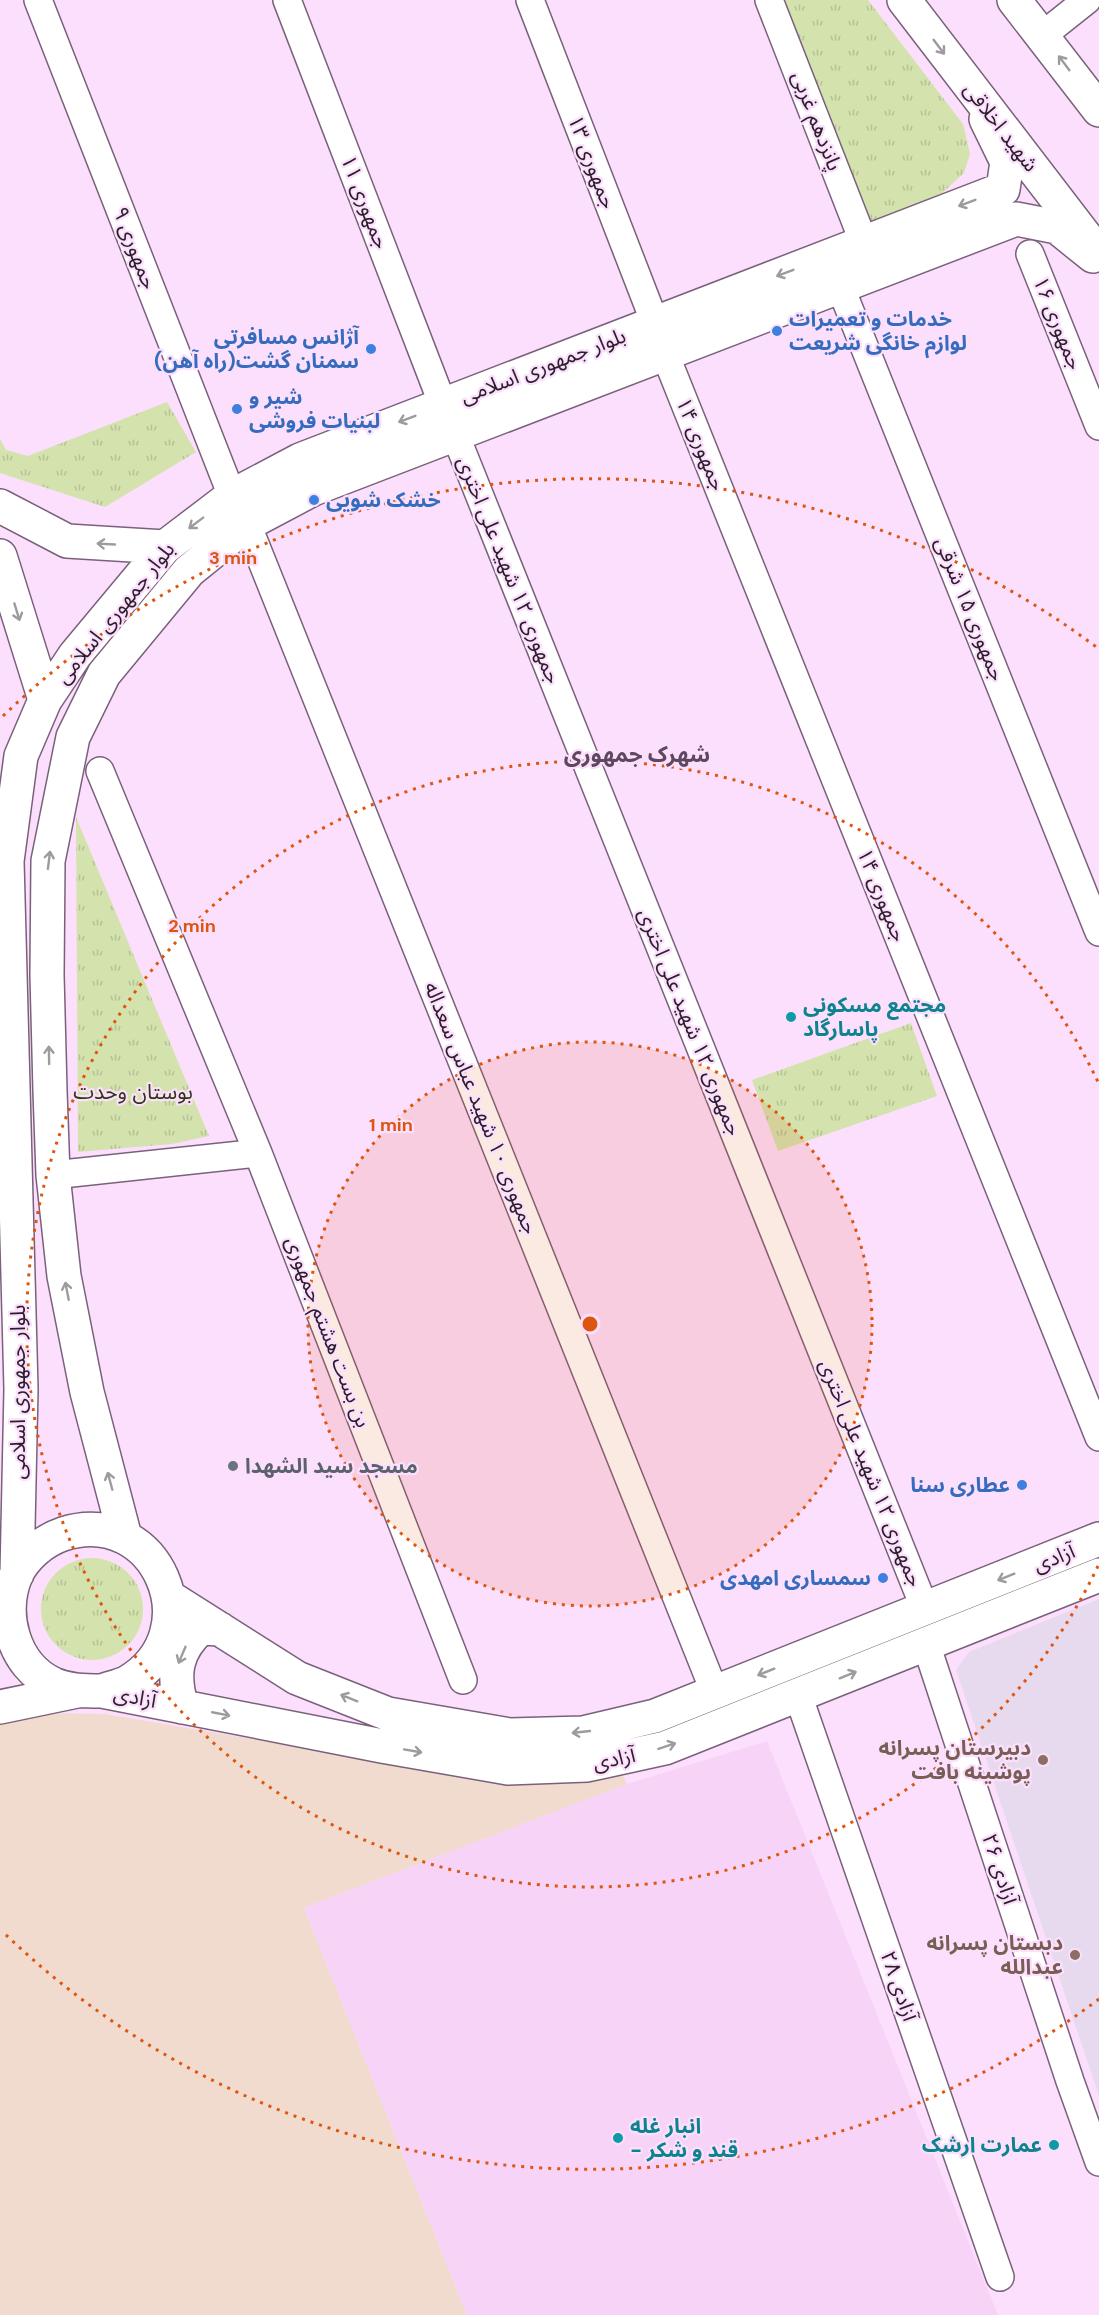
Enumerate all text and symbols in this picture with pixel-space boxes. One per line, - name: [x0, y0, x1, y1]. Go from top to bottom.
- one-way arrow: [933, 38, 945, 54]
- one-way arrow: [1057, 55, 1070, 71]
- street label: پانزدهم غربی: [784, 67, 849, 175]
- street label: شهید اخلاقی: [957, 76, 1045, 178]
- street label: جمهوری ۱۳: [561, 111, 623, 213]
- street label: جمهوری ۱۱: [334, 151, 396, 253]
- one-way arrow: [958, 198, 976, 209]
- street label: جمهوری ۹: [106, 203, 164, 293]
- one-way arrow: [776, 269, 795, 280]
- street label: جمهوری ۱۶: [1027, 272, 1089, 374]
- place label: خدمات و تعمیرات لوازم خانگی شریعت: [789, 305, 967, 359]
- street label: بلوار جمهوری اسلامی: [456, 322, 630, 410]
- place label: آژانس مسافرتی سمنان گشت(راه آهن): [154, 323, 360, 375]
- marker: خدمات و تعمیرات لوازم خانگی شریعت: [770, 324, 784, 338]
- marker: آژانس مسافرتی سمنان گشت(راه آهن): [364, 342, 378, 356]
- place label: شیر و لبنیات فروشی: [249, 383, 380, 435]
- street label: جمهوری ۱۴: [670, 393, 732, 495]
- marker: شیر و لبنیات فروشی: [230, 402, 244, 416]
- one-way arrow: [398, 414, 417, 425]
- street label: جمهوری ۱۲ شهید علی اختری: [450, 452, 568, 688]
- place label: خشک شویی: [326, 486, 441, 514]
- marker: خشک شویی: [307, 493, 321, 507]
- one-way arrow: [188, 517, 204, 530]
- street label: جمهوری ۱۵ شرقی: [928, 533, 1012, 685]
- street label: بلوار جمهوری اسلامی: [49, 536, 181, 690]
- one-way arrow: [97, 538, 117, 549]
- text: 3 min: [209, 546, 257, 570]
- one-way arrow: [13, 602, 24, 621]
- district label: شهرک جمهوری: [564, 740, 710, 769]
- street label: جمهوری ۱۴: [851, 844, 913, 946]
- one-way arrow: [44, 851, 55, 870]
- street label: جمهوری ۱۲ شهید علی اختری: [631, 904, 749, 1140]
- text: 2 min: [168, 914, 216, 938]
- street label: جمهوری ۱۰ شهید عباس سعداله: [417, 978, 545, 1238]
- place label: مجتمع مسکونی پاسارگاد: [803, 991, 946, 1043]
- marker: مجتمع مسکونی پاسارگاد: [784, 1010, 798, 1024]
- one-way arrow: [43, 1045, 55, 1065]
- park label: بوستان وحدت: [73, 1078, 193, 1106]
- text: 1 min: [369, 1113, 413, 1137]
- street label: بن بست هشتم جمهوری: [278, 1232, 377, 1432]
- one-way arrow: [61, 1282, 72, 1301]
- street label: بلوار جمهوری اسلامی: [4, 1305, 32, 1480]
- centre of rings: [580, 1314, 600, 1334]
- street label: جمهوری ۱۲ شهید علی اختری: [812, 1355, 930, 1591]
- place label: مسجد سید الشهدا: [245, 1452, 418, 1480]
- marker: مسجد سید الشهدا: [226, 1459, 240, 1473]
- place label: عطاری سنا: [910, 1471, 1010, 1499]
- one-way arrow: [104, 1472, 116, 1491]
- marker: عطاری سنا: [1015, 1478, 1029, 1492]
- street label: آزادی: [1029, 1537, 1080, 1579]
- place label: سمساری امهدی: [720, 1564, 871, 1592]
- marker: سمساری امهدی: [876, 1571, 890, 1585]
- one-way arrow: [997, 1572, 1015, 1583]
- one-way arrow: [175, 1646, 187, 1664]
- one-way arrow: [757, 1667, 776, 1678]
- one-way arrow: [839, 1669, 857, 1680]
- street label: آزادی: [111, 1679, 160, 1715]
- one-way arrow: [340, 1692, 359, 1703]
- one-way arrow: [211, 1709, 231, 1720]
- one-way arrow: [572, 1727, 592, 1738]
- place label: دبیرستان پسرانه پوشینه بافت: [878, 1734, 1031, 1786]
- one-way arrow: [657, 1740, 676, 1751]
- street label: آزادی: [590, 1741, 639, 1777]
- one-way arrow: [402, 1746, 422, 1757]
- marker: دبیرستان پسرانه پوشینه بافت: [1036, 1753, 1050, 1767]
- street label: آزادی ۲۶: [975, 1830, 1025, 1909]
- place label: دبستان پسرانه عبدالله: [926, 1929, 1063, 1981]
- street label: آزادی ۲۸: [874, 1947, 924, 2026]
- marker: دبستان پسرانه عبدالله: [1068, 1948, 1082, 1962]
- place label: انبار غله - قند و شکر: [630, 2112, 738, 2164]
- marker: انبار غله - قند و شکر: [611, 2131, 625, 2145]
- place label: عمارت ارشک: [922, 2131, 1042, 2159]
- marker: عمارت ارشک: [1047, 2138, 1061, 2152]

